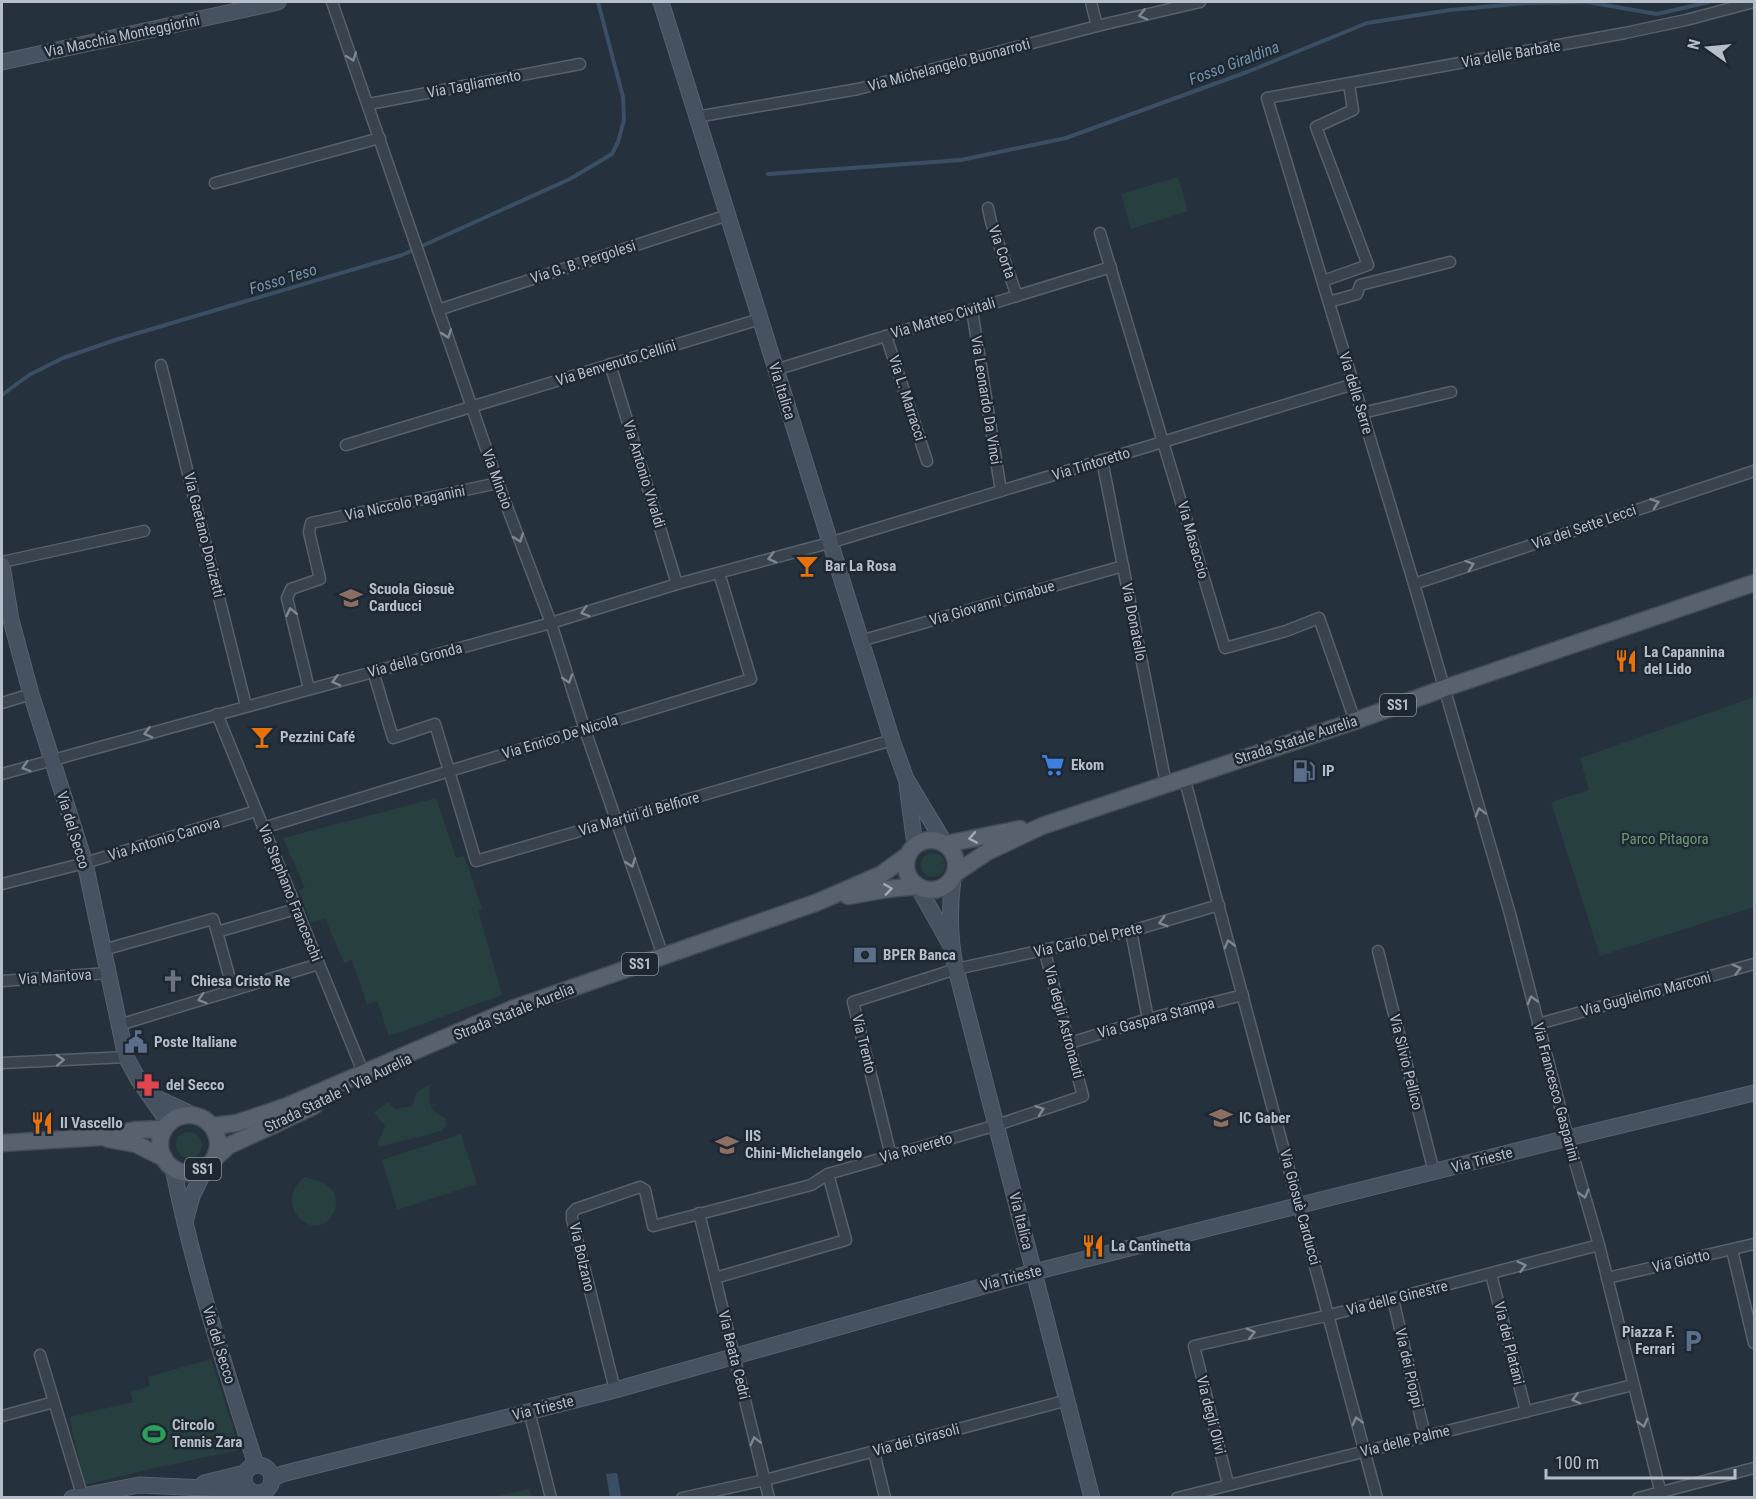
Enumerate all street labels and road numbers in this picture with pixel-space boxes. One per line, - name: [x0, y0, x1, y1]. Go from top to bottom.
- street label: Via Macchia Monteggiorini: [43, 11, 201, 61]
- street label: Via Michelangelo Buonarroti: [866, 35, 1032, 95]
- street label: Via delle Barbate: [1460, 36, 1562, 72]
- street label: Via Tagliamento: [426, 66, 522, 102]
- street label: Via Corta: [985, 223, 1019, 281]
- street label: Via G. B. Pergolesi: [528, 236, 638, 288]
- street label: Via Matteo Civitali: [889, 294, 997, 342]
- street label: Via Leonardo Da Vinci: [967, 334, 1005, 466]
- street label: Via Benvenuto Cellini: [554, 336, 678, 390]
- street label: Via delle Serre: [1335, 350, 1377, 436]
- street label: Via L. Marracci: [885, 353, 929, 443]
- street label: Via Italica: [765, 360, 799, 422]
- street label: Via Antonio Vivaldi: [619, 418, 669, 530]
- street label: Via Tintoretto: [1050, 444, 1132, 484]
- street label: Via Mincio: [478, 447, 516, 511]
- street label: Via Gaetano Donizetti: [180, 471, 228, 599]
- street label: Via Niccolo Paganini: [343, 481, 467, 525]
- street label: Via Masaccio: [1173, 499, 1213, 581]
- street label: Via dei Sette Lecci: [1529, 501, 1639, 553]
- street label: Via Giovanni Cimabue: [927, 577, 1057, 629]
- street label: Via Donatello: [1118, 582, 1150, 662]
- street label: Via della Gronda: [366, 639, 464, 681]
- road number: SS1: [1380, 694, 1416, 716]
- street label: Via Enrico De Nicola: [500, 711, 620, 763]
- street label: Strada Statale Aurelia: [1232, 712, 1360, 768]
- street label: Via Martiri di Belfiore: [577, 788, 701, 840]
- street label: Via del Secco: [53, 789, 93, 871]
- street label: Via Antonio Canova: [106, 813, 222, 865]
- street label: Via Stephano Franceschi: [254, 822, 326, 964]
- street label: Via Carlo Del Prete: [1032, 919, 1144, 961]
- road number: SS1: [622, 953, 658, 975]
- street label: Via degli Astronauti: [1040, 964, 1088, 1080]
- street label: Via Mantova: [18, 965, 92, 989]
- street label: Via Guglielmo Marconi: [1579, 968, 1713, 1020]
- street label: Strada Statale Aurelia: [451, 980, 577, 1044]
- street label: Via Gaspara Stampa: [1096, 994, 1216, 1042]
- street label: Via Silvio Pellico: [1385, 1012, 1427, 1112]
- street label: Via Trento: [848, 1013, 880, 1075]
- street label: Via Francesco Gasparini: [1529, 1021, 1583, 1163]
- street label: Strada Statale 1 Via Aurelia: [262, 1050, 414, 1136]
- street label: Via Rovereto: [878, 1129, 954, 1167]
- street label: Via Trieste: [1449, 1143, 1515, 1177]
- street label: Via Giosuè Carducci: [1276, 1147, 1324, 1267]
- road number: SS1: [185, 1158, 221, 1180]
- street label: Via Italica: [1005, 1190, 1037, 1252]
- street label: Via Bolzano: [565, 1221, 599, 1293]
- street label: Via Giotto: [1650, 1246, 1712, 1276]
- street label: Via Trieste: [978, 1261, 1044, 1295]
- street label: Via delle Ginestre: [1345, 1277, 1449, 1319]
- street label: Via dei Platani: [1490, 1300, 1528, 1386]
- street label: Via del Secco: [199, 1304, 239, 1386]
- street label: Via Beata Cedri: [714, 1309, 754, 1401]
- street label: Via dei Pioppi: [1391, 1326, 1427, 1410]
- street label: Via degli Olivi: [1193, 1374, 1229, 1456]
- street label: Via Trieste: [510, 1392, 576, 1424]
- street label: Via dei Girasoli: [871, 1420, 961, 1460]
- street label: Via delle Palme: [1358, 1421, 1452, 1461]

